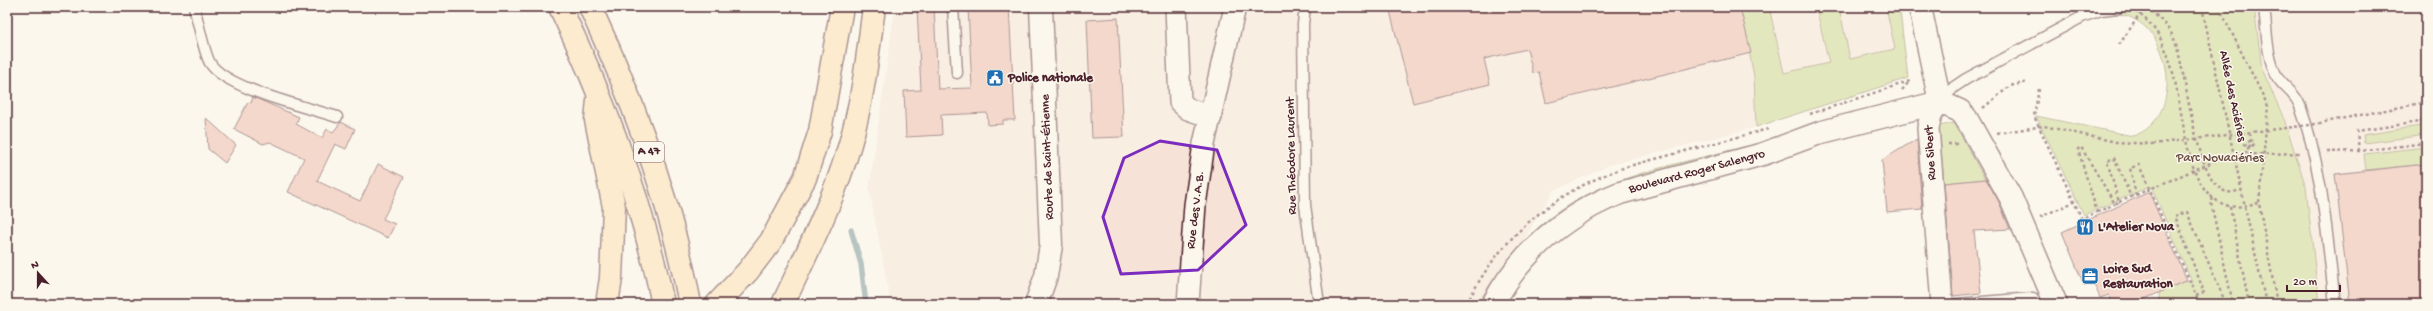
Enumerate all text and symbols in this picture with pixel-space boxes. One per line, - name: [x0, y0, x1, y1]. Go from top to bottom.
- street label: Allée des Aciéries: [2215, 49, 2249, 144]
- public building icon: Police nationale: [985, 68, 1005, 88]
- place label: Police nationale: [1007, 71, 1094, 86]
- street label: Route de Saint-Étienne: [1037, 94, 1058, 220]
- street label: Rue Théodore Laurent: [1283, 95, 1301, 215]
- street label: Rue Sibert: [1922, 123, 1940, 181]
- road number: A 47: [634, 142, 664, 162]
- street label: Boulevard Roger Salengro: [1626, 147, 1767, 198]
- park label: Parc Novaciéries: [2175, 151, 2265, 166]
- street label: Rue des V.A.B.: [1184, 170, 1208, 250]
- restaurant icon: L'Atelier Nova: [2075, 217, 2095, 237]
- place label: L'Atelier Nova: [2098, 220, 2175, 235]
- north arrow: [18, 253, 58, 293]
- text: N: [30, 259, 41, 272]
- place label: Loire Sud Restauration: [2102, 262, 2174, 292]
- office icon: Loire Sud Restauration: [2080, 266, 2100, 286]
- scale bar: [2287, 267, 2340, 293]
- text: 20 m: [2293, 276, 2318, 290]

